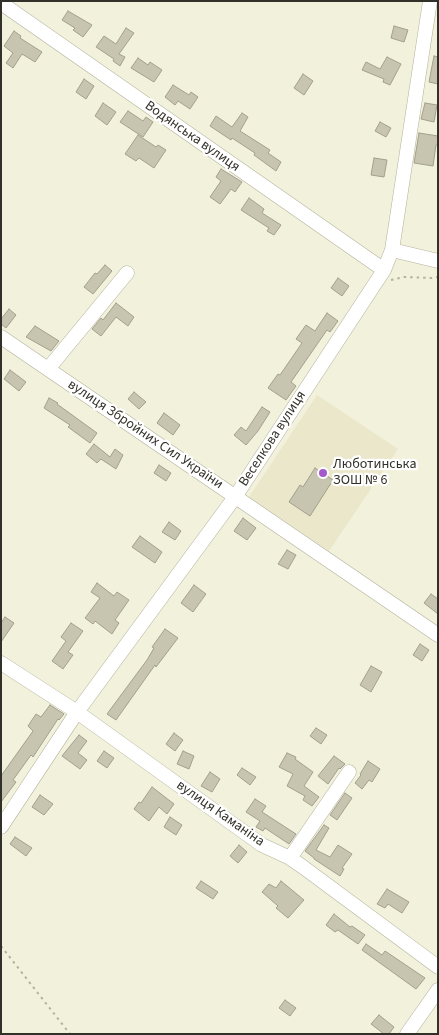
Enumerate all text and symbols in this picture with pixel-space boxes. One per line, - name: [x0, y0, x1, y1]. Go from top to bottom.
- street label: Водянська вулиця: [141, 98, 243, 176]
- street label: вулиця Збройних Сил України: [64, 377, 226, 493]
- street label: Веселкова вулиця: [236, 388, 310, 490]
- place label: Люботинська ЗОШ № 6: [333, 457, 416, 490]
- marker: Люботинська ЗОШ № 6: [317, 467, 329, 479]
- street label: вулиця Каманіна: [173, 777, 267, 851]

